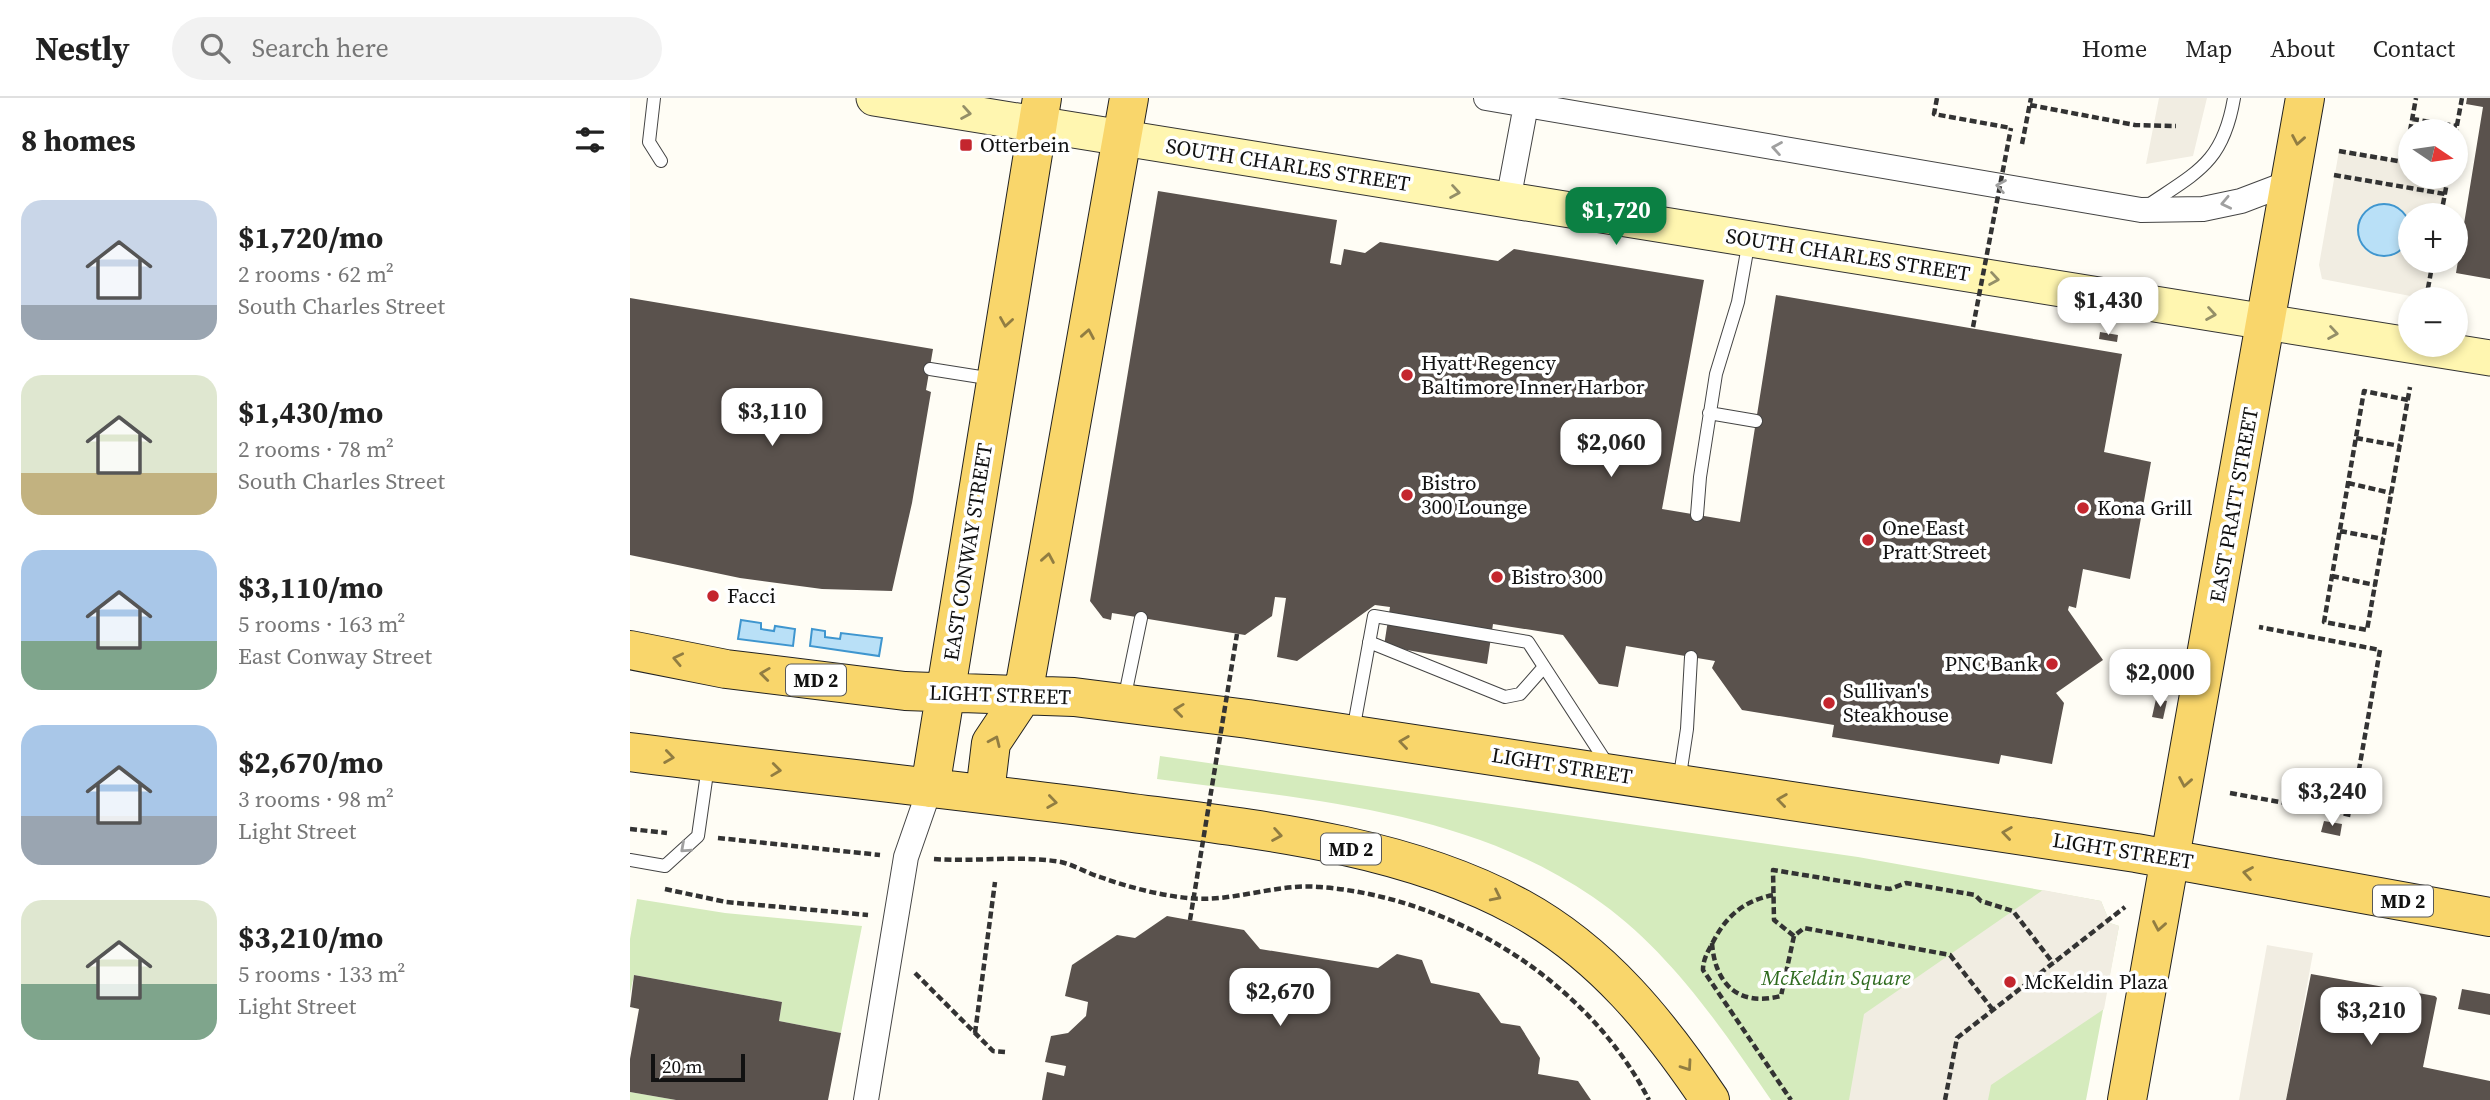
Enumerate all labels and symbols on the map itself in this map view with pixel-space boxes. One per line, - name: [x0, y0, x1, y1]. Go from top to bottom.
- one-way arrow: [960, 105, 972, 120]
- north arrow: [2398, 119, 2468, 189]
- place label: Otterbein: [980, 130, 1070, 159]
- street label: SOUTH CHARLES STREET: [1164, 131, 1413, 198]
- one-way arrow: [2291, 134, 2306, 146]
- marker: Otterbein: [958, 137, 974, 153]
- one-way arrow: [1771, 141, 1783, 156]
- one-way arrow: [1995, 179, 2007, 194]
- one-way arrow: [1449, 184, 1461, 199]
- pin: $1,720: [1559, 188, 1673, 247]
- one-way arrow: [2220, 195, 2232, 210]
- street label: SOUTH CHARLES STREET: [1724, 221, 1973, 288]
- one-way arrow: [1988, 271, 2000, 286]
- pin: $1,430: [2051, 278, 2165, 337]
- one-way arrow: [2205, 306, 2217, 321]
- one-way arrow: [999, 316, 1014, 328]
- one-way arrow: [2327, 325, 2339, 340]
- one-way arrow: [1080, 328, 1095, 340]
- place label: Hyatt Regency Baltimore Inner Harbor: [1421, 348, 1645, 401]
- marker: Hyatt Regency Baltimore Inner Harbor: [1399, 367, 1415, 383]
- pin: $3,110: [715, 388, 829, 448]
- street label: EAST PRATT STREET: [2202, 405, 2265, 605]
- pin: $2,060: [1554, 420, 1668, 479]
- street label: EAST CONWAY STREET: [936, 441, 999, 663]
- place label: Bistro 300 Lounge: [1421, 468, 1528, 521]
- marker: Bistro 300 Lounge: [1399, 487, 1415, 503]
- place label: Kona Grill: [2097, 493, 2192, 522]
- marker: Kona Grill: [2075, 500, 2091, 516]
- place label: One East Pratt Street: [1882, 513, 1987, 566]
- marker: One East Pratt Street: [1860, 532, 1876, 548]
- one-way arrow: [1040, 552, 1055, 564]
- place label: Bistro 300: [1511, 562, 1603, 591]
- marker: Bistro 300: [1489, 569, 1505, 585]
- place label: Facci: [727, 581, 776, 610]
- marker: Facci: [705, 588, 721, 604]
- place label: PNC Bank: [1944, 649, 2038, 678]
- pin: $2,000: [2103, 650, 2217, 709]
- one-way arrow: [672, 653, 684, 668]
- marker: PNC Bank: [2044, 656, 2060, 672]
- road number: MD 2: [786, 664, 846, 695]
- one-way arrow: [759, 667, 771, 682]
- place label: Sullivan's Steakhouse: [1843, 676, 1949, 729]
- street label: LIGHT STREET: [928, 678, 1072, 711]
- marker: Sullivan's Steakhouse: [1821, 695, 1837, 711]
- one-way arrow: [1173, 703, 1185, 718]
- one-way arrow: [1398, 735, 1410, 750]
- one-way arrow: [987, 736, 1001, 748]
- street label: LIGHT STREET: [1490, 740, 1635, 791]
- one-way arrow: [663, 749, 675, 764]
- one-way arrow: [771, 763, 782, 778]
- pin: $3,240: [2275, 768, 2389, 828]
- one-way arrow: [2178, 776, 2193, 788]
- one-way arrow: [1776, 793, 1788, 808]
- one-way arrow: [1046, 795, 1058, 810]
- street label: LIGHT STREET: [2051, 825, 2196, 876]
- one-way arrow: [2001, 826, 2013, 841]
- one-way arrow: [1271, 827, 1283, 842]
- road number: MD 2: [1321, 834, 1381, 864]
- one-way arrow: [680, 840, 693, 852]
- one-way arrow: [2242, 866, 2254, 881]
- road number: MD 2: [2373, 886, 2433, 916]
- one-way arrow: [1489, 888, 1501, 902]
- one-way arrow: [2153, 920, 2168, 932]
- park label: McKeldin Square: [1760, 963, 1911, 992]
- place label: McKeldin Plaza: [2024, 967, 2168, 996]
- pin: $2,670: [1223, 968, 1337, 1028]
- marker: McKeldin Plaza: [2002, 974, 2018, 990]
- pin: $3,210: [2314, 988, 2428, 1047]
- scale bar: [651, 1051, 746, 1083]
- one-way arrow: [1679, 1058, 1691, 1071]

